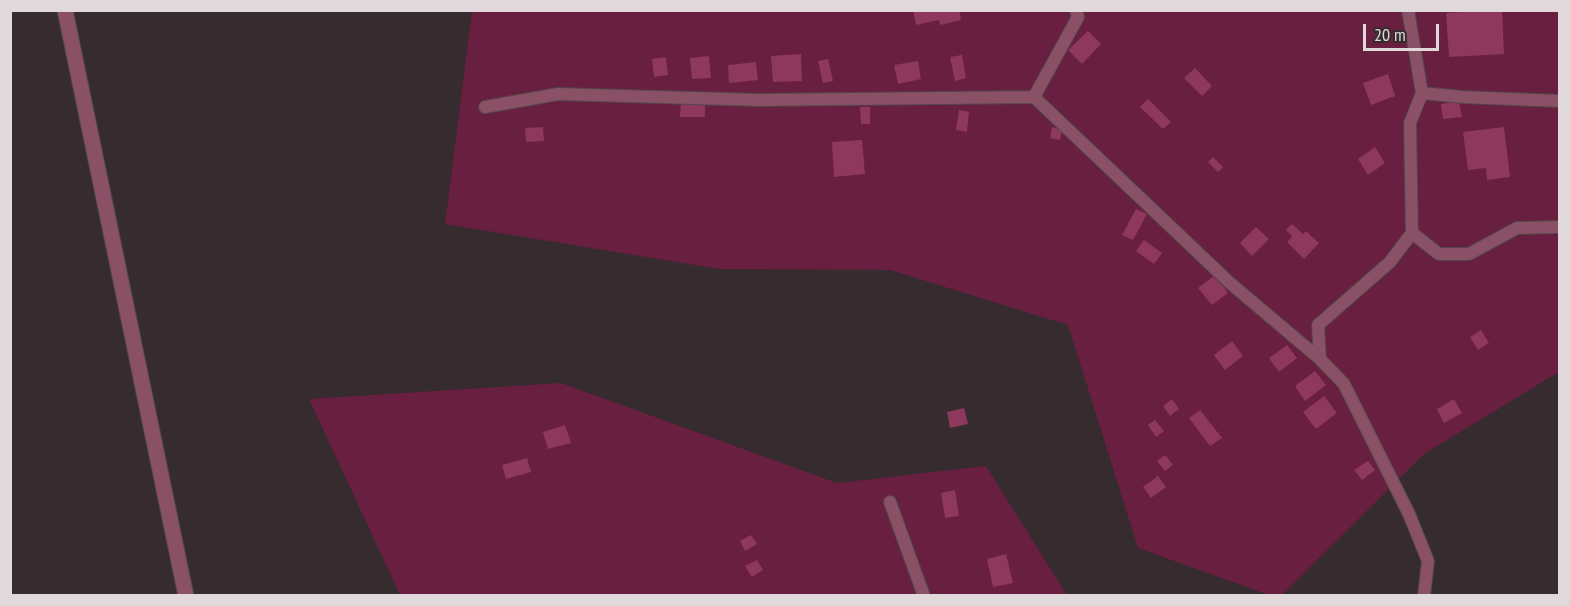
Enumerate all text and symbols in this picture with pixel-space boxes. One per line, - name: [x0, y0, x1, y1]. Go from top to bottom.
- scale bar: [1366, 12, 1442, 50]
- text: 20 m: [1374, 23, 1406, 46]

